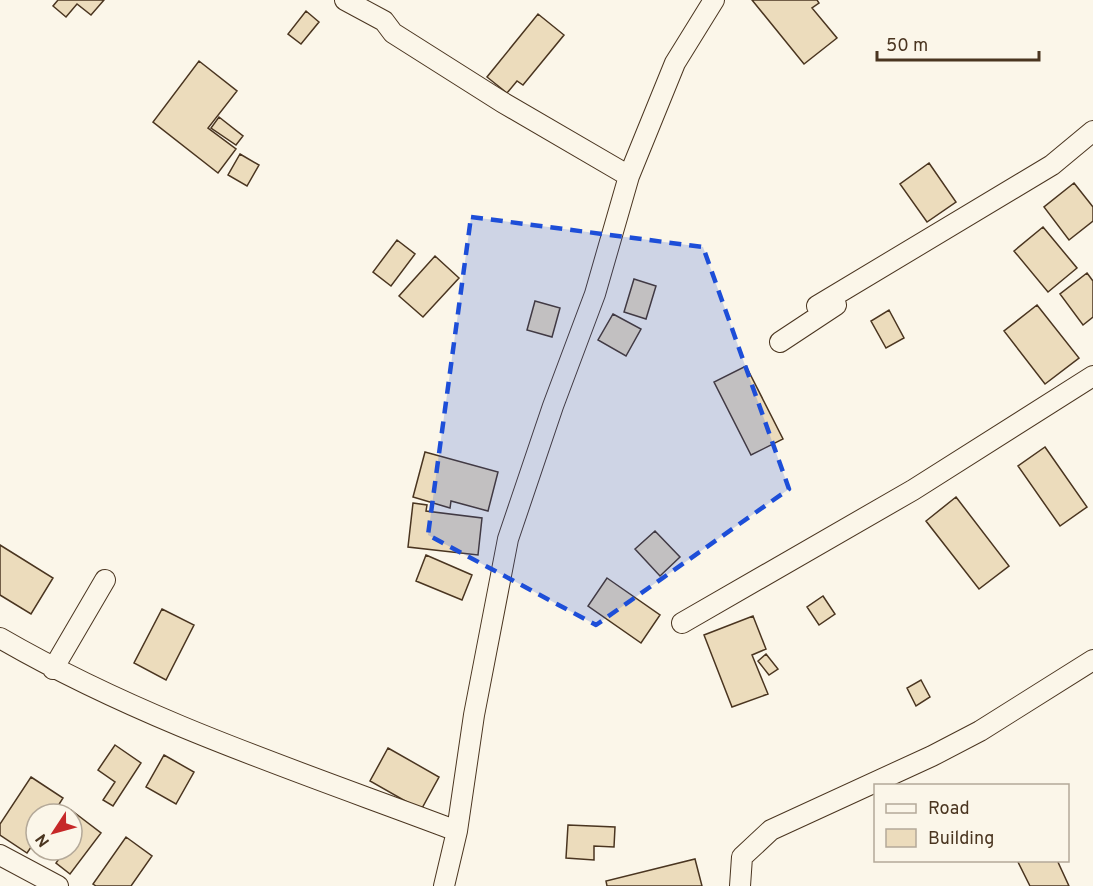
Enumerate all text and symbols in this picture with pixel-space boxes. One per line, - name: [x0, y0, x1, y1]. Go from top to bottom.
- scale bar: [877, 24, 1039, 62]
- text: 50 m: [886, 35, 928, 58]
- legend: [874, 784, 1069, 862]
- text: Road: [928, 798, 970, 821]
- north arrow: [24, 802, 84, 862]
- text: Building: [928, 828, 994, 851]
- text: N: [32, 829, 55, 850]

